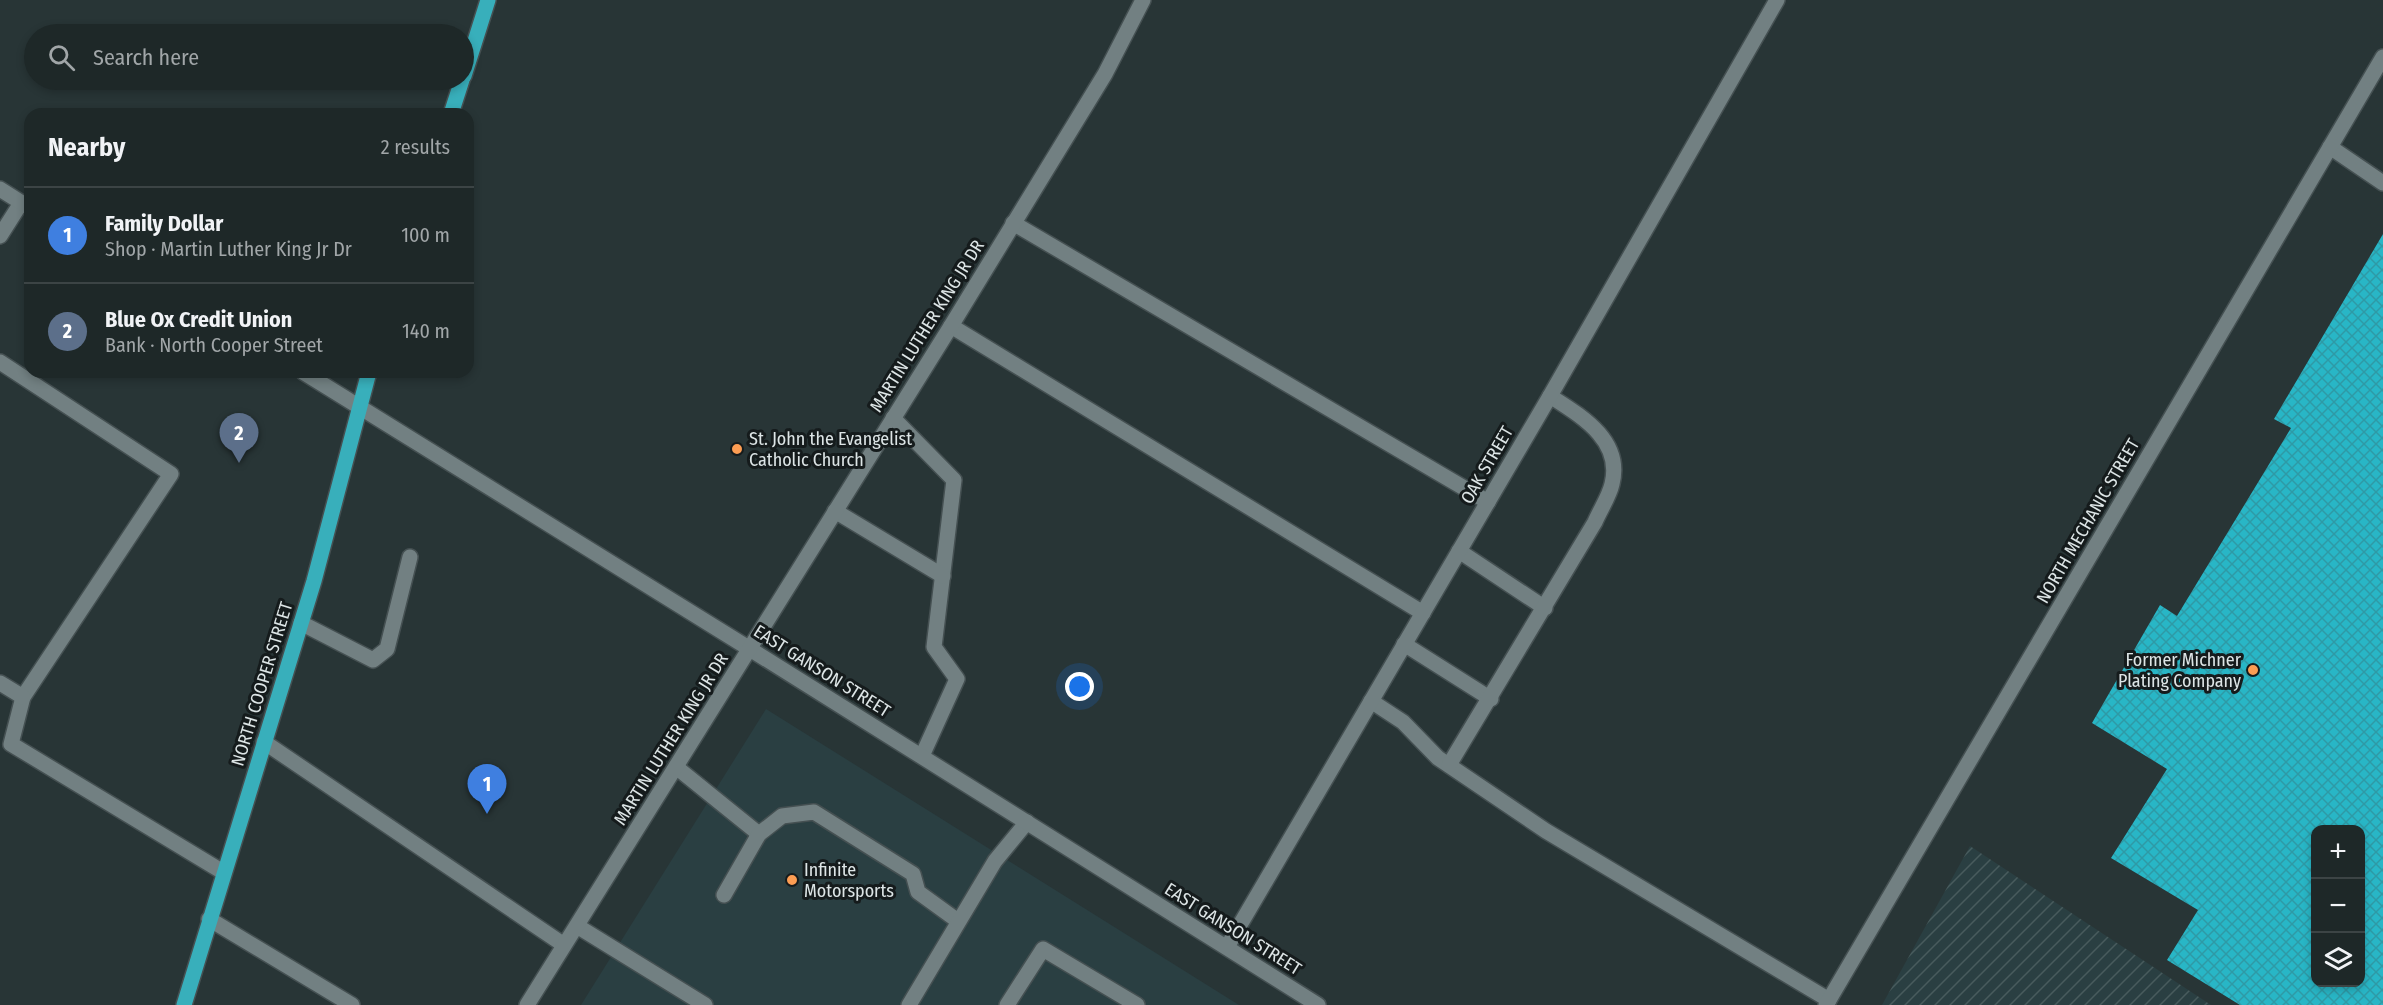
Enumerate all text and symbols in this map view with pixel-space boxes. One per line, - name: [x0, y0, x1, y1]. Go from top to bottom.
- search box: [24, 24, 474, 90]
- icon: search: [45, 41, 78, 74]
- text: Search here: [93, 44, 199, 71]
- text: Nearby: [48, 132, 125, 163]
- text: 2 results: [381, 135, 450, 159]
- text: Family Dollar: [105, 210, 223, 237]
- text: 1: [63, 223, 72, 247]
- text: 100 m: [401, 223, 450, 247]
- street label: MARTIN LUTHER KING JR DR: [865, 236, 989, 416]
- text: Shop · Martin Luther King Jr Dr: [105, 237, 352, 261]
- text: Blue Ox Credit Union: [105, 306, 292, 333]
- text: 2: [63, 319, 72, 343]
- text: 140 m: [402, 319, 450, 343]
- text: Bank · North Cooper Street: [105, 333, 323, 357]
- pin: 2: [220, 414, 258, 463]
- street label: OAK STREET: [1456, 422, 1518, 508]
- place label: St. John the Evangelist Catholic Church: [749, 428, 912, 471]
- street label: NORTH MECHANIC STREET: [2032, 434, 2145, 607]
- marker: St. John the Evangelist Catholic Church: [730, 442, 744, 456]
- street label: NORTH COOPER STREET: [227, 599, 298, 769]
- street label: EAST GANSON STREET: [750, 620, 895, 722]
- street label: MARTIN LUTHER KING JR DR: [609, 649, 733, 829]
- place label: Former Michner Plating Company: [2118, 649, 2242, 692]
- marker: Former Michner Plating Company: [2246, 663, 2260, 677]
- your location: [1065, 672, 1094, 701]
- pin: 1: [468, 764, 506, 814]
- map controls: [2311, 825, 2365, 987]
- button: +: [2311, 825, 2365, 879]
- place label: Infinite Motorsports: [804, 859, 894, 902]
- marker: Infinite Motorsports: [785, 873, 799, 887]
- street label: EAST GANSON STREET: [1161, 878, 1306, 980]
- button: −: [2311, 879, 2365, 933]
- button: layers: [2311, 933, 2365, 987]

